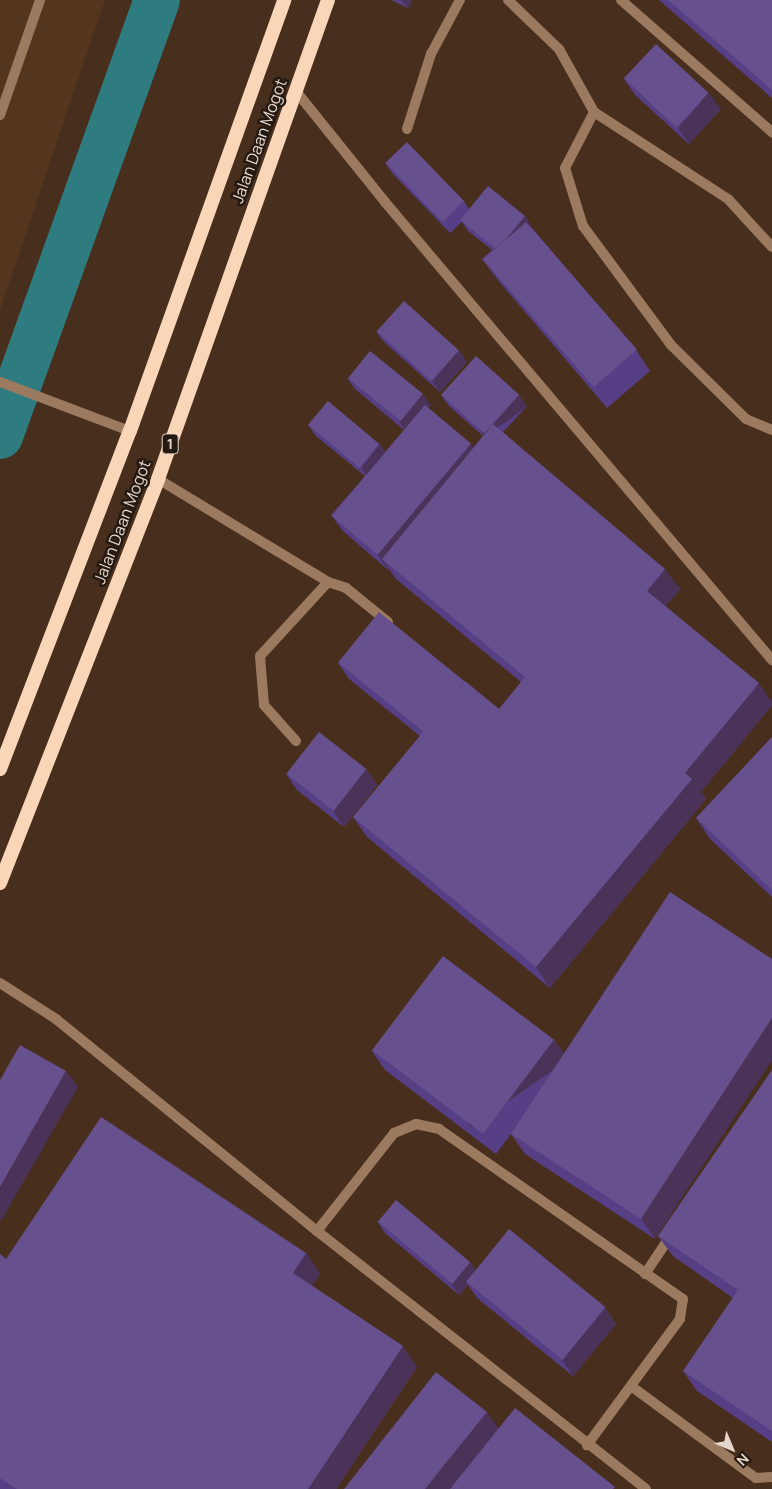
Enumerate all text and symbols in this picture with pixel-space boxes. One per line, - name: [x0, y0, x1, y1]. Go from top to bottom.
- street label: Jalan Daan Mogot: [228, 76, 290, 206]
- road number: 1: [161, 432, 179, 456]
- street label: Jalan Daan Mogot: [90, 457, 154, 587]
- north arrow: [707, 1424, 757, 1474]
- text: N: [733, 1450, 753, 1470]

